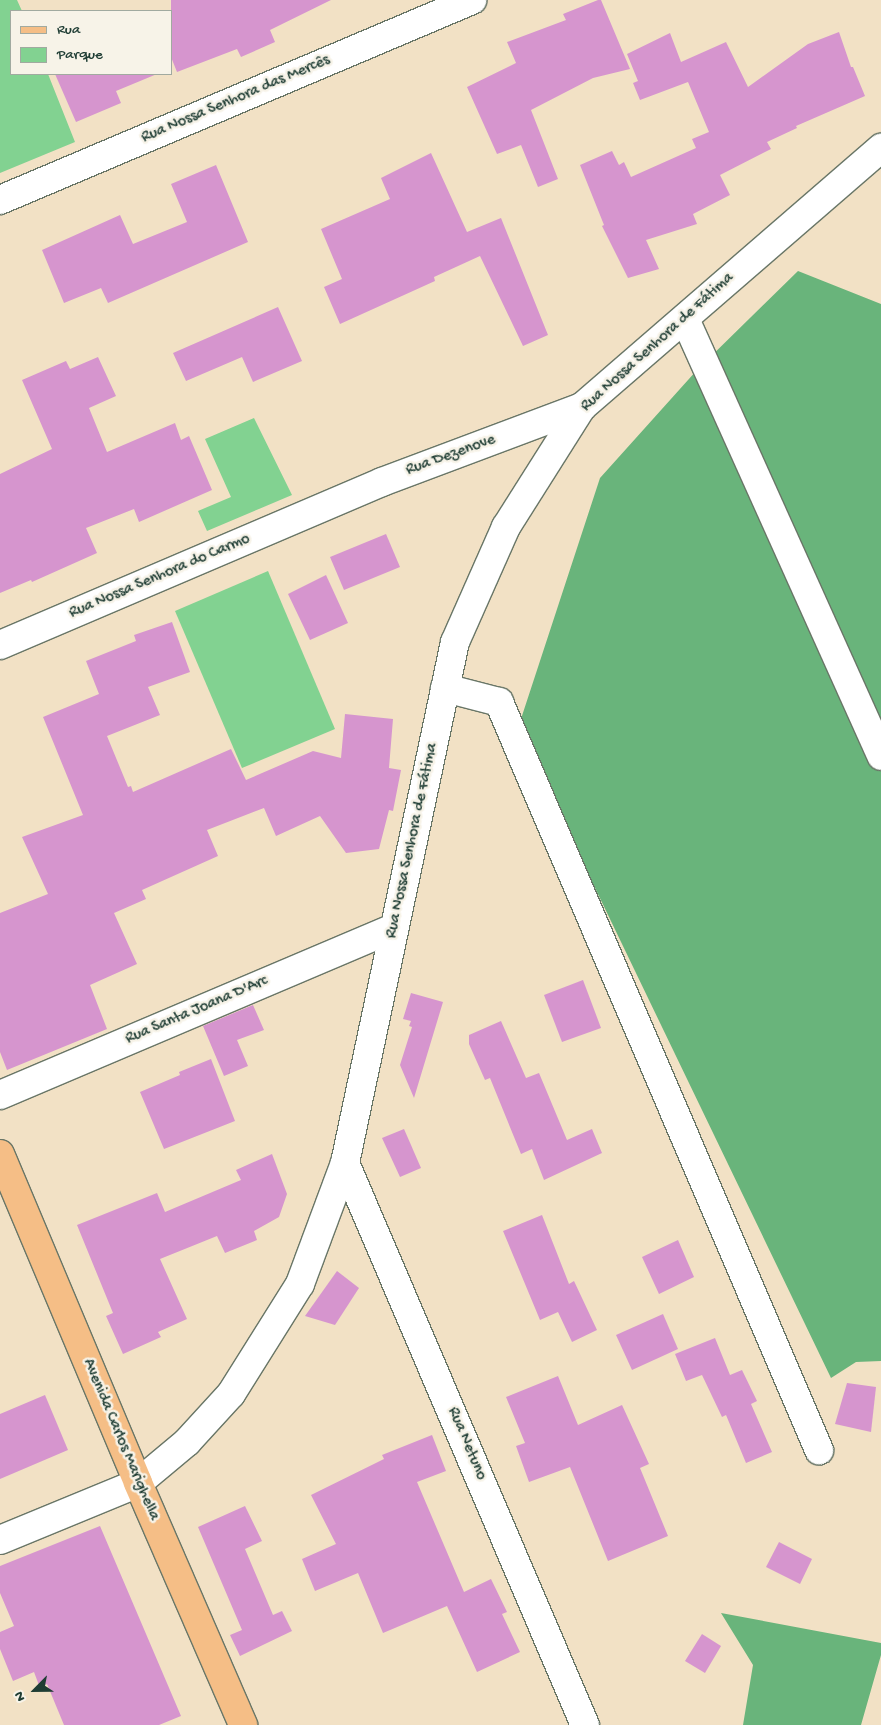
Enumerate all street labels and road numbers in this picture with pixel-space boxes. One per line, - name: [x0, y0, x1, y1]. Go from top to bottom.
- street label: Rua Nossa Senhora das Mercês: [139, 52, 333, 148]
- street label: Rua Nossa Senhora de Fátima: [578, 269, 738, 417]
- street label: Rua Dezenove: [404, 431, 498, 481]
- street label: Rua Nossa Senhora do Carmo: [67, 530, 253, 624]
- street label: Rua Nossa Senhora de Fátima: [383, 742, 443, 940]
- street label: Rua Santa Joana D'Arc: [123, 972, 271, 1050]
- street label: Avenida Carlos Marighella: [77, 1356, 163, 1524]
- street label: Rua Netuno: [442, 1405, 490, 1483]

